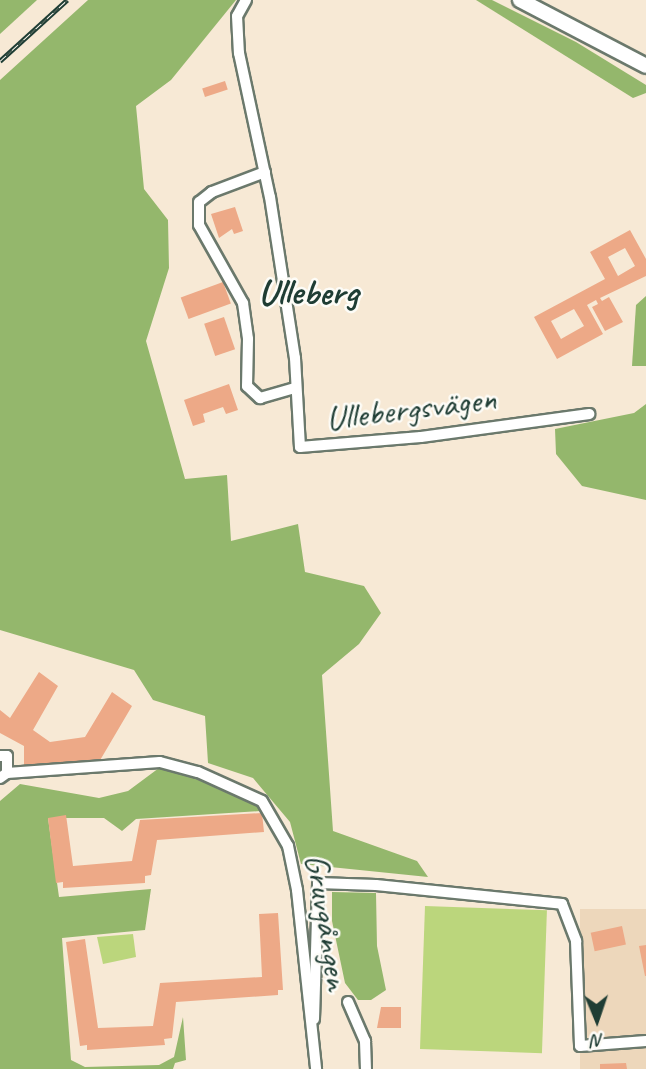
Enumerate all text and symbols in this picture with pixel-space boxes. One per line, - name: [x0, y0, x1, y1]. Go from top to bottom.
- district label: Ulleberg: [258, 270, 358, 314]
- street label: Ullebergsvägen: [324, 378, 498, 440]
- street label: Gruvgången: [296, 851, 358, 993]
- north arrow: [562, 985, 632, 1055]
- text: N: [591, 1029, 604, 1053]

